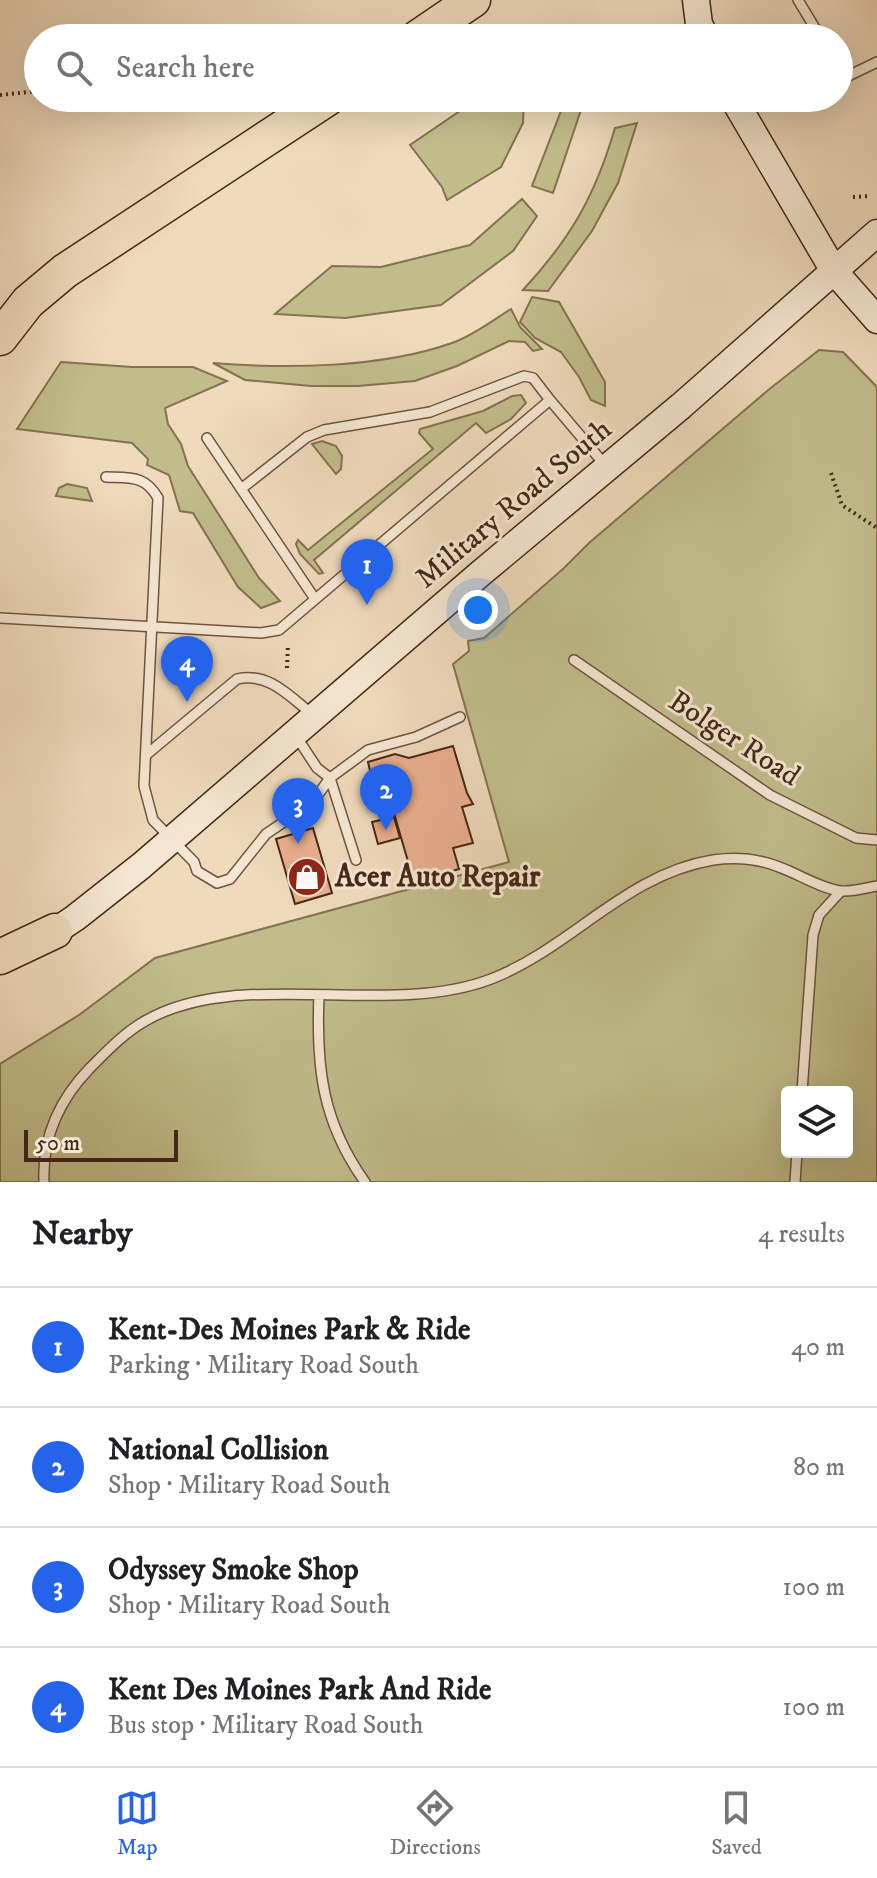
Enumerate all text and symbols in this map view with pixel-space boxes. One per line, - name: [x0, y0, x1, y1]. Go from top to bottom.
- search box: [24, 24, 853, 112]
- icon: search: [52, 46, 96, 90]
- text: Search here: [116, 50, 255, 87]
- street label: Military Road South: [408, 411, 620, 597]
- pin: 1: [341, 539, 393, 605]
- your location: [458, 590, 498, 630]
- pin: 4: [161, 636, 213, 702]
- street label: Bolger Road: [661, 683, 807, 795]
- pin: 2: [360, 764, 412, 830]
- pin: 3: [272, 778, 324, 844]
- shop icon: Acer Auto Repair: [286, 856, 328, 898]
- place label: Acer Auto Repair: [334, 859, 541, 896]
- map controls: [781, 1086, 853, 1158]
- button: layers: [781, 1086, 853, 1158]
- scale bar: [24, 1126, 178, 1162]
- text: 50 m: [36, 1130, 80, 1157]
- text: Nearby: [32, 1213, 133, 1255]
- text: 4 results: [758, 1218, 845, 1251]
- text: Kent-Des Moines Park & Ride: [108, 1312, 471, 1349]
- text: 1: [53, 1331, 63, 1364]
- text: 40 m: [791, 1331, 845, 1364]
- text: Parking · Military Road South: [108, 1349, 419, 1382]
- text: National Collision: [108, 1432, 329, 1469]
- text: 2: [52, 1451, 64, 1484]
- text: 80 m: [793, 1451, 845, 1484]
- text: Shop · Military Road South: [108, 1469, 390, 1502]
- text: Odyssey Smoke Shop: [108, 1552, 359, 1589]
- text: 3: [53, 1571, 63, 1604]
- text: 100 m: [782, 1571, 845, 1604]
- text: Shop · Military Road South: [108, 1589, 390, 1622]
- text: Kent Des Moines Park And Ride: [108, 1672, 491, 1709]
- text: 4: [51, 1691, 65, 1724]
- text: 100 m: [782, 1691, 845, 1724]
- text: Bus stop · Military Road South: [108, 1709, 423, 1742]
- tab: Map: [115, 1786, 159, 1861]
- tab: Directions: [390, 1786, 481, 1861]
- tab: Saved: [711, 1786, 762, 1861]

